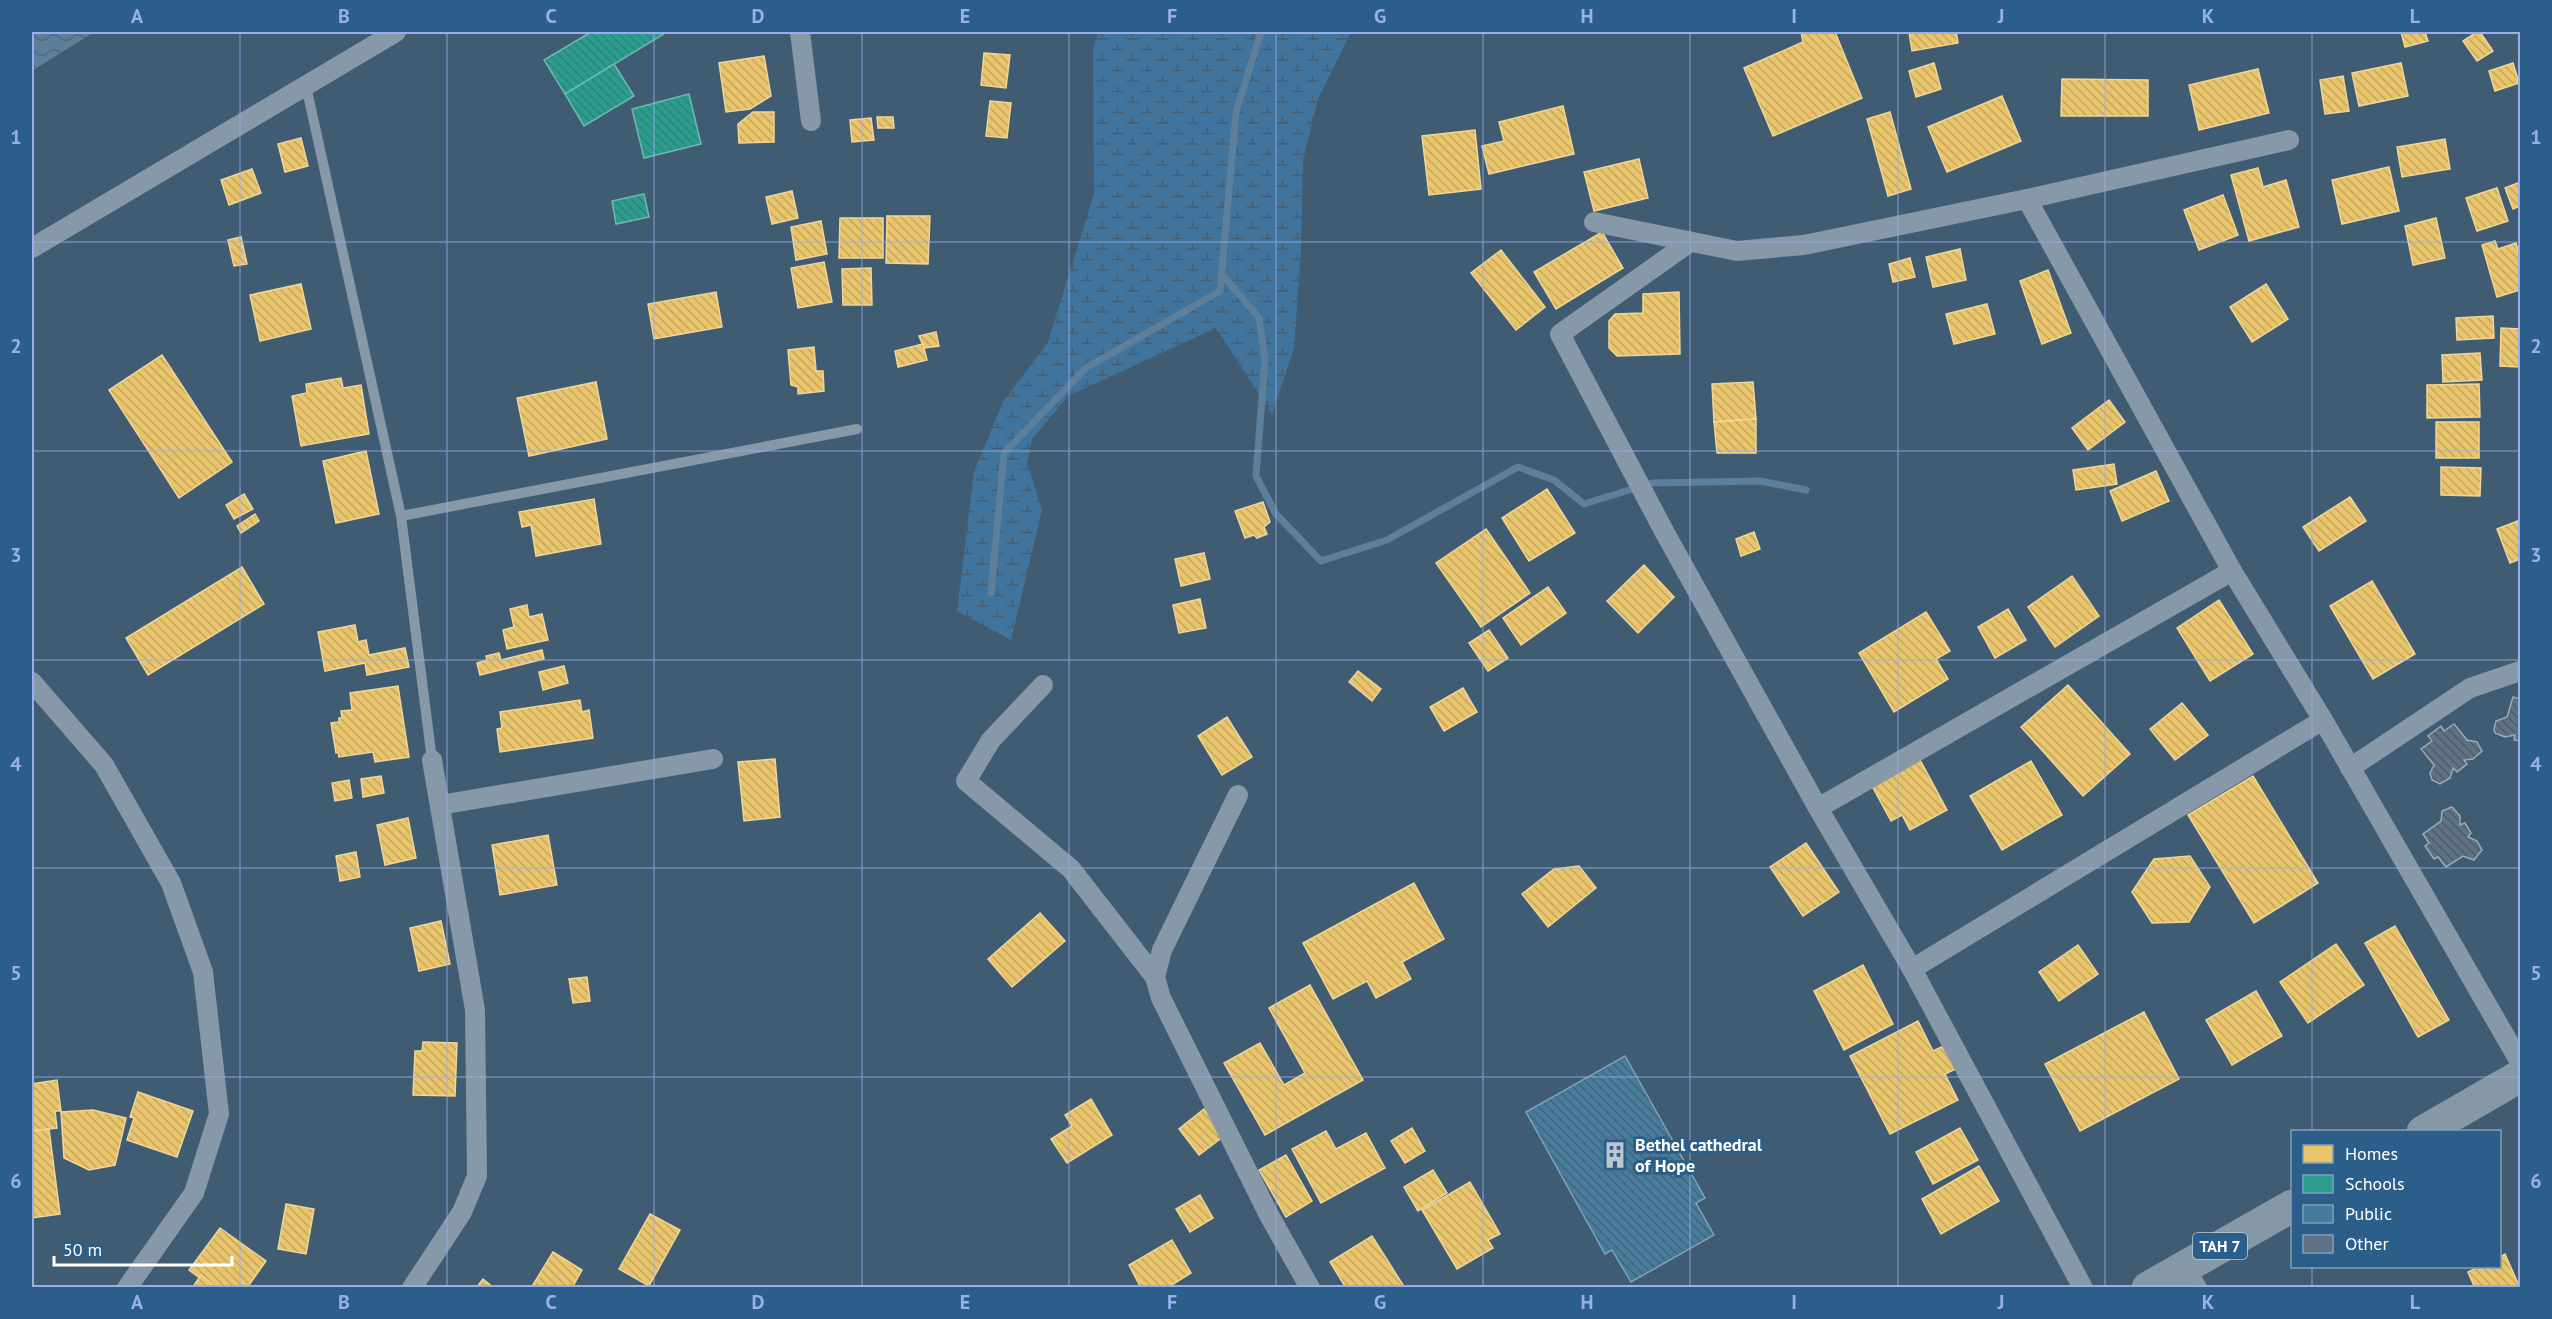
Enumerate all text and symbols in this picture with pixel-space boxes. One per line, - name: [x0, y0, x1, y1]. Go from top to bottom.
- text: A: [131, 3, 144, 29]
- text: B: [338, 3, 350, 29]
- text: C: [545, 3, 557, 29]
- text: D: [752, 3, 765, 29]
- text: E: [960, 3, 970, 29]
- text: F: [1167, 3, 1177, 29]
- text: G: [1374, 3, 1386, 29]
- text: H: [1580, 3, 1594, 29]
- text: I: [1791, 3, 1797, 29]
- text: J: [1997, 3, 2004, 29]
- text: K: [2202, 3, 2215, 29]
- text: L: [2410, 3, 2421, 29]
- text: 1: [10, 124, 22, 150]
- text: 1: [2530, 124, 2542, 150]
- text: 2: [10, 333, 22, 359]
- text: 2: [2530, 333, 2542, 359]
- text: 3: [10, 542, 22, 568]
- text: 3: [2530, 542, 2542, 568]
- text: 4: [10, 751, 22, 777]
- text: 4: [2530, 751, 2542, 777]
- text: 5: [10, 960, 22, 986]
- text: 5: [2530, 960, 2542, 986]
- legend: [2291, 1130, 2501, 1268]
- place label: Bethel cathedral of Hope: [1635, 1133, 1763, 1177]
- building icon: Bethel cathedral of Hope: [1600, 1140, 1630, 1170]
- text: Homes: [2345, 1142, 2398, 1165]
- text: 6: [10, 1168, 22, 1194]
- text: 6: [2530, 1168, 2542, 1194]
- text: Schools: [2345, 1172, 2405, 1195]
- text: Public: [2345, 1202, 2392, 1225]
- scale bar: [54, 1229, 232, 1267]
- text: Other: [2345, 1232, 2389, 1255]
- road number: TAH 7: [2193, 1233, 2247, 1259]
- text: 50 m: [63, 1238, 102, 1261]
- text: A: [131, 1289, 144, 1315]
- text: B: [338, 1289, 350, 1315]
- text: C: [545, 1289, 557, 1315]
- text: D: [752, 1289, 765, 1315]
- text: E: [960, 1289, 970, 1315]
- text: F: [1167, 1289, 1177, 1315]
- text: G: [1374, 1289, 1386, 1315]
- text: H: [1580, 1289, 1594, 1315]
- text: I: [1791, 1289, 1797, 1315]
- text: J: [1997, 1289, 2004, 1315]
- text: K: [2202, 1289, 2215, 1315]
- text: L: [2410, 1289, 2421, 1315]

